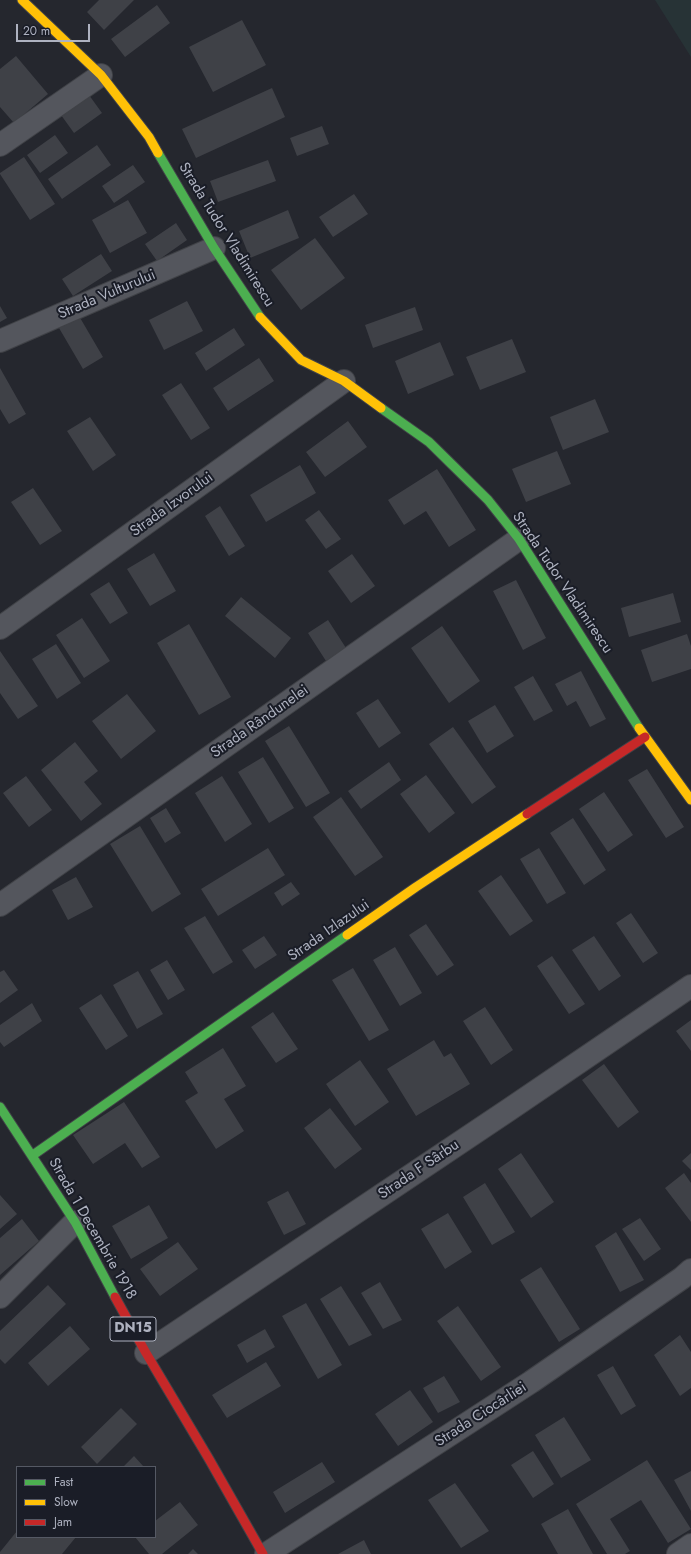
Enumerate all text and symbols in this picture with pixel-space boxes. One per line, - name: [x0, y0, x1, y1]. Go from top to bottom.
- scale bar: [18, 16, 92, 42]
- text: 20 m: [23, 22, 50, 40]
- street label: Strada Tudor Vladimirescu: [174, 159, 278, 311]
- street label: Strada Vulturului: [55, 266, 159, 324]
- street label: Strada Izvorului: [127, 469, 217, 541]
- street label: Strada Tudor Vladimirescu: [508, 509, 616, 657]
- street label: Strada Rândunelei: [208, 682, 312, 762]
- street label: Strada Izlazului: [285, 896, 373, 966]
- street label: Strada F Sârbu: [375, 1136, 463, 1204]
- street label: Strada 1 Decembrie 1918: [44, 1155, 140, 1303]
- road number: DN15: [110, 1317, 156, 1341]
- street label: Strada Ciocârliei: [432, 1379, 530, 1451]
- legend: [16, 1466, 156, 1538]
- text: Fast: [54, 1473, 73, 1491]
- text: Slow: [54, 1493, 78, 1511]
- text: Jam: [54, 1513, 72, 1531]

